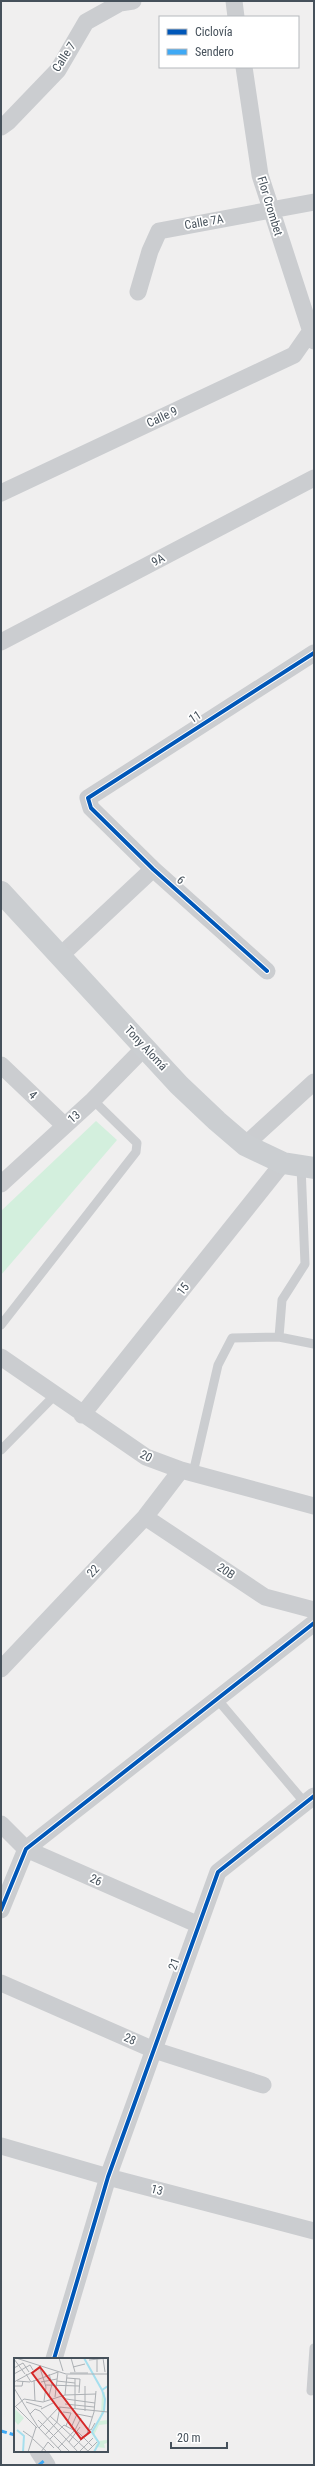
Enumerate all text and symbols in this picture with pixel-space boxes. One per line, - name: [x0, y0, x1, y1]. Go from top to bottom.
- legend: [159, 16, 299, 68]
- text: Ciclovía: [195, 25, 233, 39]
- street label: Calle 7: [49, 40, 79, 74]
- text: Sendero: [195, 45, 234, 59]
- street label: Flor Crombet: [254, 175, 286, 238]
- street label: Calle 7A: [183, 212, 225, 232]
- street label: Calle 9: [144, 404, 180, 430]
- street label: 9A: [149, 551, 167, 569]
- street label: 11: [186, 708, 204, 726]
- street label: 6: [174, 873, 188, 887]
- street label: Tony Alomá: [122, 1023, 170, 1073]
- street label: 4: [26, 1088, 40, 1102]
- street label: 13: [65, 1108, 83, 1126]
- street label: 15: [174, 1280, 192, 1298]
- street label: 20: [138, 1447, 155, 1465]
- street label: 20B: [214, 1560, 238, 1582]
- street label: 22: [84, 1562, 102, 1580]
- street label: 26: [88, 1871, 104, 1889]
- street label: 21: [165, 1956, 183, 1972]
- street label: 28: [122, 2030, 138, 2048]
- street label: 13: [149, 2182, 165, 2198]
- inset map: [14, 2358, 108, 2452]
- scale bar: [171, 2424, 227, 2450]
- text: 20 m: [177, 2431, 201, 2445]

